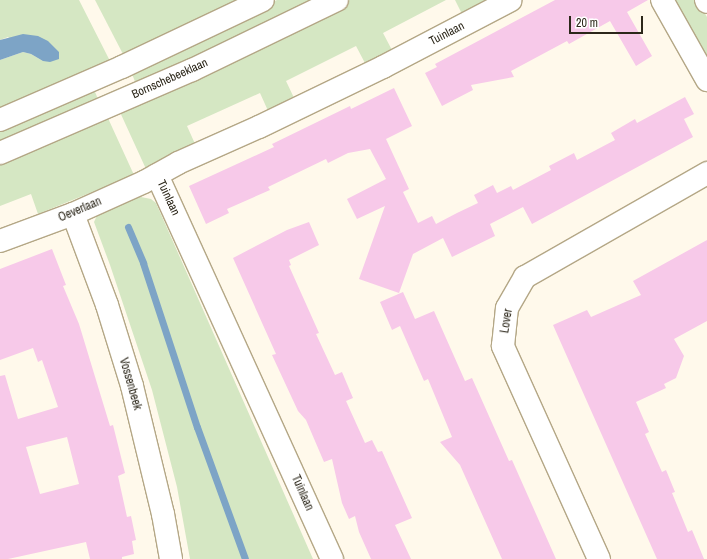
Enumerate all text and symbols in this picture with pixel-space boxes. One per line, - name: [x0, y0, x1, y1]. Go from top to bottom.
- scale bar: [571, 8, 645, 34]
- text: 20 m: [576, 15, 598, 31]
- street label: Tuinlaan: [427, 19, 467, 49]
- street label: Bornschebeeklaan: [130, 56, 210, 102]
- street label: Tuinlaan: [154, 178, 182, 218]
- street label: Oeverlaan: [56, 195, 104, 225]
- street label: Lover: [498, 308, 516, 334]
- street label: Vossenbeek: [116, 356, 144, 412]
- street label: Tuinlaan: [288, 473, 316, 513]

